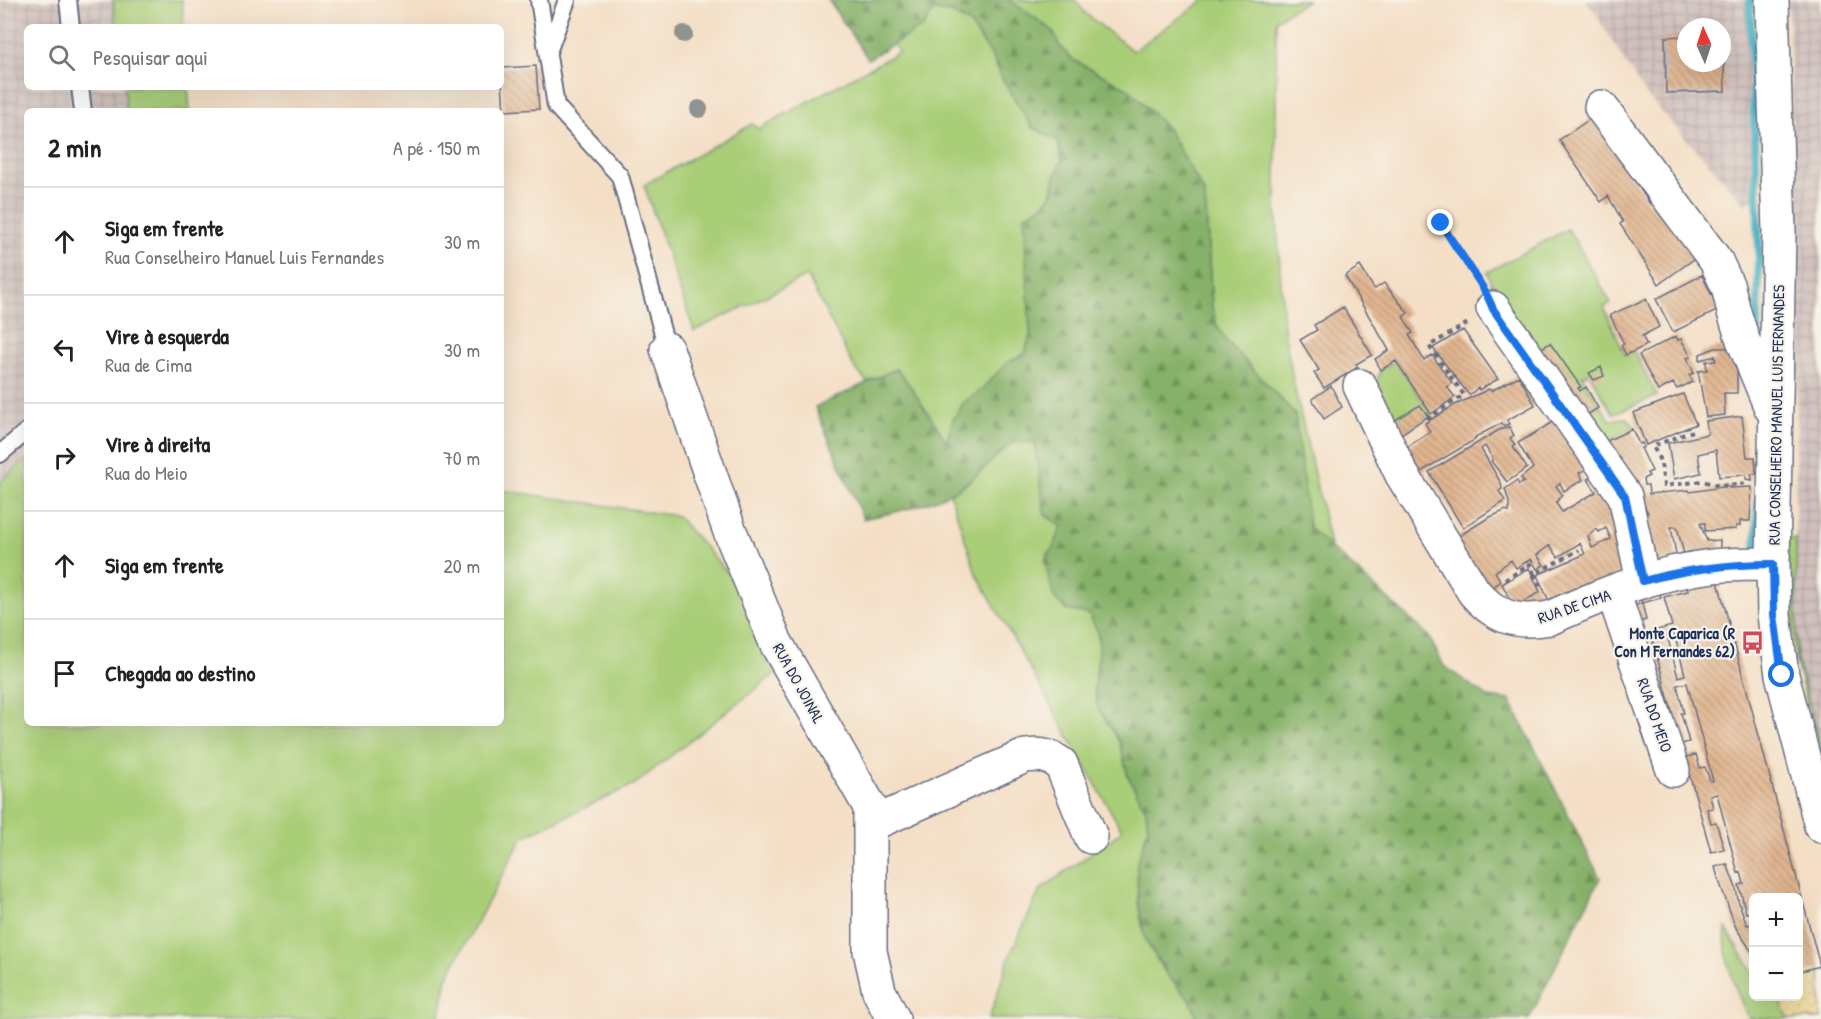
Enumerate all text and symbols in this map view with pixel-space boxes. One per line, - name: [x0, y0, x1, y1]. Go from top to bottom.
- north arrow: [1677, 18, 1731, 72]
- search box: [24, 24, 504, 90]
- icon: search: [45, 41, 78, 74]
- text: Pesquisar aqui: [93, 42, 208, 72]
- text: 2 min: [48, 130, 101, 165]
- text: A pé · 150 m: [393, 134, 480, 161]
- route end: [1427, 209, 1453, 235]
- text: Siga em frente: [105, 213, 224, 243]
- icon: ahead: [48, 225, 81, 258]
- text: 30 m: [444, 228, 480, 255]
- text: Rua Conselheiro Manuel Luis Fernandes: [105, 243, 384, 270]
- street label: RUA CONSELHEIRO MANUEL LUIS FERNANDES: [1763, 284, 1789, 545]
- text: Vire à esquerda: [105, 321, 229, 351]
- icon: left: [48, 333, 81, 366]
- text: 30 m: [444, 336, 480, 363]
- text: Rua de Cima: [105, 351, 192, 378]
- text: Vire à direita: [105, 429, 210, 459]
- icon: right: [48, 441, 81, 474]
- text: 70 m: [443, 444, 480, 471]
- text: Rua do Meio: [105, 459, 187, 486]
- icon: ahead: [48, 549, 81, 582]
- text: Siga em frente: [105, 550, 224, 580]
- text: 20 m: [443, 552, 480, 579]
- street label: RUA DE CIMA: [1535, 583, 1614, 629]
- place label: Monte Caparica (R Con M Fernandes 62): [1614, 622, 1736, 662]
- bus stop icon: Monte Caparica (R Con M Fernandes 62): [1740, 629, 1766, 655]
- street label: RUA DO JOINAL: [768, 639, 830, 727]
- icon: arrive: [48, 657, 81, 690]
- text: Chegada ao destino: [105, 658, 255, 688]
- route start: [1768, 661, 1794, 687]
- street label: RUA DO MEIO: [1632, 675, 1678, 755]
- map controls: [1749, 893, 1803, 1001]
- button: +: [1749, 893, 1803, 947]
- button: −: [1749, 947, 1803, 1001]

